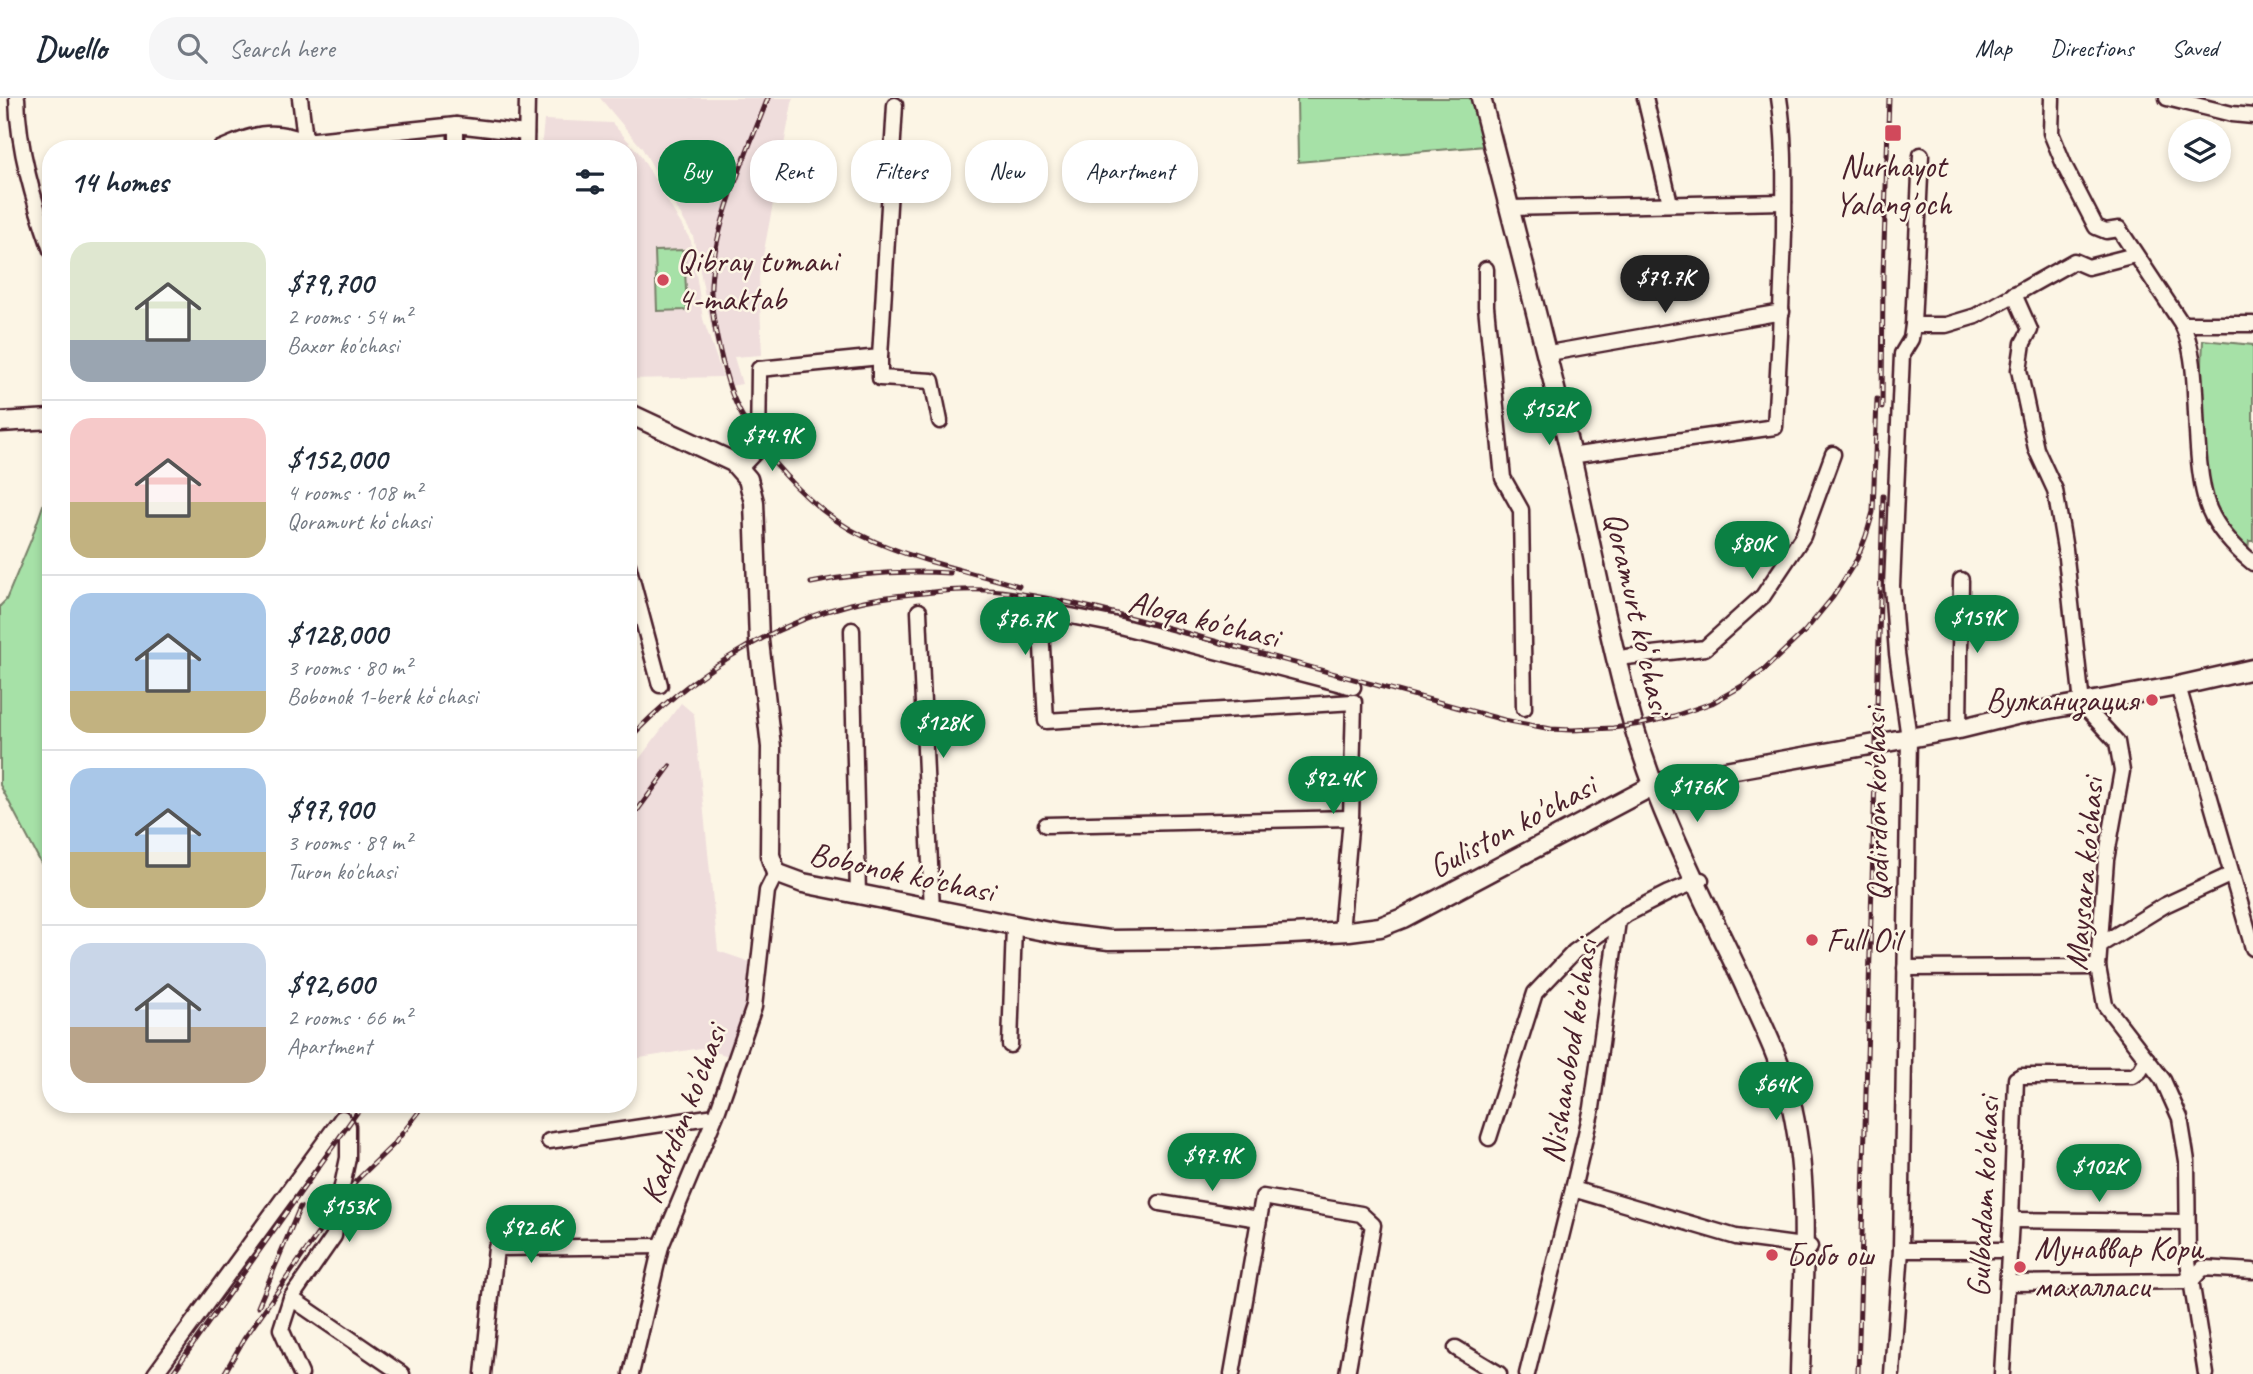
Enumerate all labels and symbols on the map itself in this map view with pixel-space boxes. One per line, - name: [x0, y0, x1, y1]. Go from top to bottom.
- marker: Nurhayot Yalang'och: [1883, 123, 1903, 143]
- place label: Nurhayot Yalang'och: [1835, 145, 1953, 225]
- place label: Qibray tumani 4-maktab: [677, 240, 842, 320]
- pin: $79.7K: [1608, 256, 1722, 315]
- marker: Qibray tumani 4-maktab: [655, 272, 671, 288]
- pin: $152K: [1500, 388, 1598, 447]
- pin: $74.9K: [715, 414, 829, 473]
- street label: Qoramurt koʻchasi: [1594, 508, 1683, 722]
- pin: $80K: [1711, 522, 1793, 581]
- street label: Aloqa ko'chasi: [1124, 580, 1287, 659]
- pin: $159K: [1928, 596, 2026, 655]
- pin: $76.7K: [968, 598, 1082, 657]
- place label: Вулканизация: [1986, 679, 2141, 721]
- marker: Вулканизация: [2144, 692, 2160, 708]
- pin: $128K: [894, 700, 992, 760]
- street label: Qodirdon ko'chasi: [1853, 704, 1899, 902]
- pin: $92.4K: [1276, 756, 1390, 816]
- street label: Guliston ko'chasi: [1421, 763, 1606, 888]
- pin: $176K: [1648, 764, 1746, 824]
- street label: Maysara ko'chasi: [2055, 772, 2114, 972]
- street label: Bobonok ko'chasi: [806, 832, 1002, 913]
- place label: Full Oil: [1826, 919, 1906, 961]
- marker: Full Oil: [1804, 932, 1820, 948]
- street label: Nishanobod ko'chasi: [1531, 933, 1608, 1166]
- street label: Kadrdon ko'chasi: [630, 1015, 738, 1209]
- pin: $64K: [1735, 1062, 1817, 1122]
- street label: Gulbadam ko'chasi: [1957, 1092, 2009, 1298]
- pin: $97.9K: [1155, 1134, 1269, 1193]
- pin: $102K: [2050, 1144, 2148, 1204]
- pin: $153K: [300, 1184, 398, 1244]
- pin: $92.6K: [474, 1206, 588, 1265]
- place label: Мунаввар Кори махалласи: [2034, 1227, 2205, 1307]
- place label: Бобо ош: [1786, 1234, 1876, 1276]
- marker: Бобо ош: [1764, 1247, 1780, 1263]
- marker: Мунаввар Кори махалласи: [2012, 1259, 2028, 1275]

